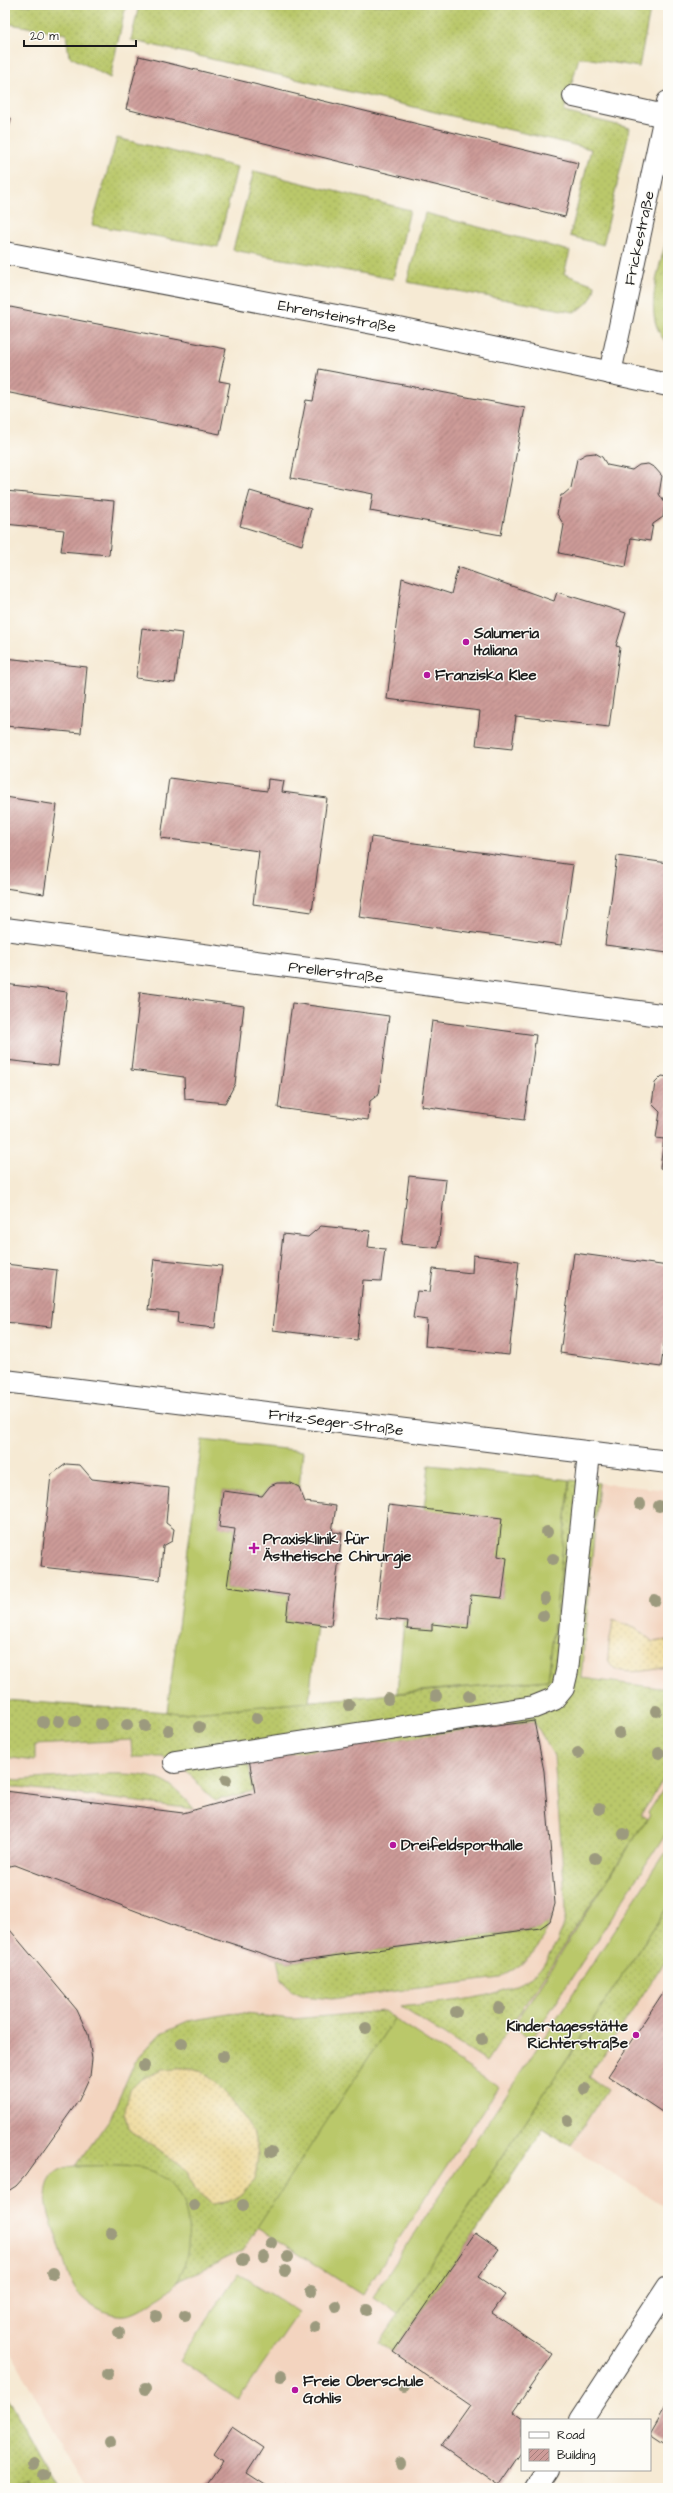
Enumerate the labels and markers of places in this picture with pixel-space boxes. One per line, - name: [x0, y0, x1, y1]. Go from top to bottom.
- place label: Salumeria Italiana: [473, 623, 540, 661]
- marker: Salumeria Italiana: [461, 637, 471, 647]
- place label: Franziska Klee: [435, 665, 537, 686]
- marker: Franziska Klee: [422, 670, 432, 680]
- place label: Praxisklinik für Ästhetische Chirurgie: [263, 1529, 411, 1569]
- marker: Praxisklinik für Ästhetische Chirurgie: [248, 1542, 260, 1554]
- place label: Dreifeldsporthalle: [401, 1835, 523, 1856]
- marker: Dreifeldsporthalle: [388, 1840, 398, 1850]
- place label: Kindertagesstätte Richterstraße: [507, 2016, 628, 2054]
- marker: Kindertagesstätte Richterstraße: [631, 2030, 641, 2040]
- place label: Freie Oberschule Gohlis: [303, 2371, 424, 2409]
- marker: Freie Oberschule Gohlis: [290, 2385, 300, 2395]

